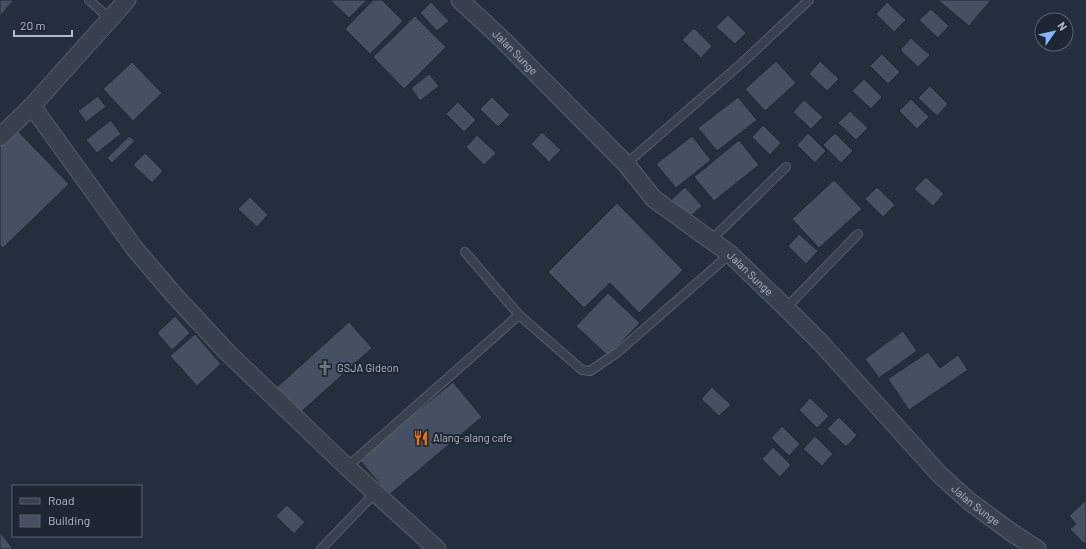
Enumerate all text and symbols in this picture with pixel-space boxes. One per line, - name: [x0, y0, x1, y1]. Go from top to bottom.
- scale bar: [14, 12, 72, 38]
- north arrow: [1034, 12, 1074, 52]
- text: 20 m: [20, 18, 46, 32]
- text: N: [1055, 19, 1070, 33]
- street label: Jalan Sunge: [490, 27, 541, 77]
- street label: Jalan Sunge: [725, 248, 776, 298]
- church icon: GSJA Gideon: [316, 359, 334, 377]
- place label: GSJA Gideon: [337, 361, 399, 374]
- restaurant icon: Alang-alang cafe: [412, 429, 430, 447]
- place label: Alang-alang cafe: [433, 431, 512, 444]
- street label: Jalan Sunge: [949, 482, 1003, 528]
- legend: [12, 485, 142, 537]
- text: Road: [48, 493, 75, 507]
- text: Building: [48, 513, 90, 527]

